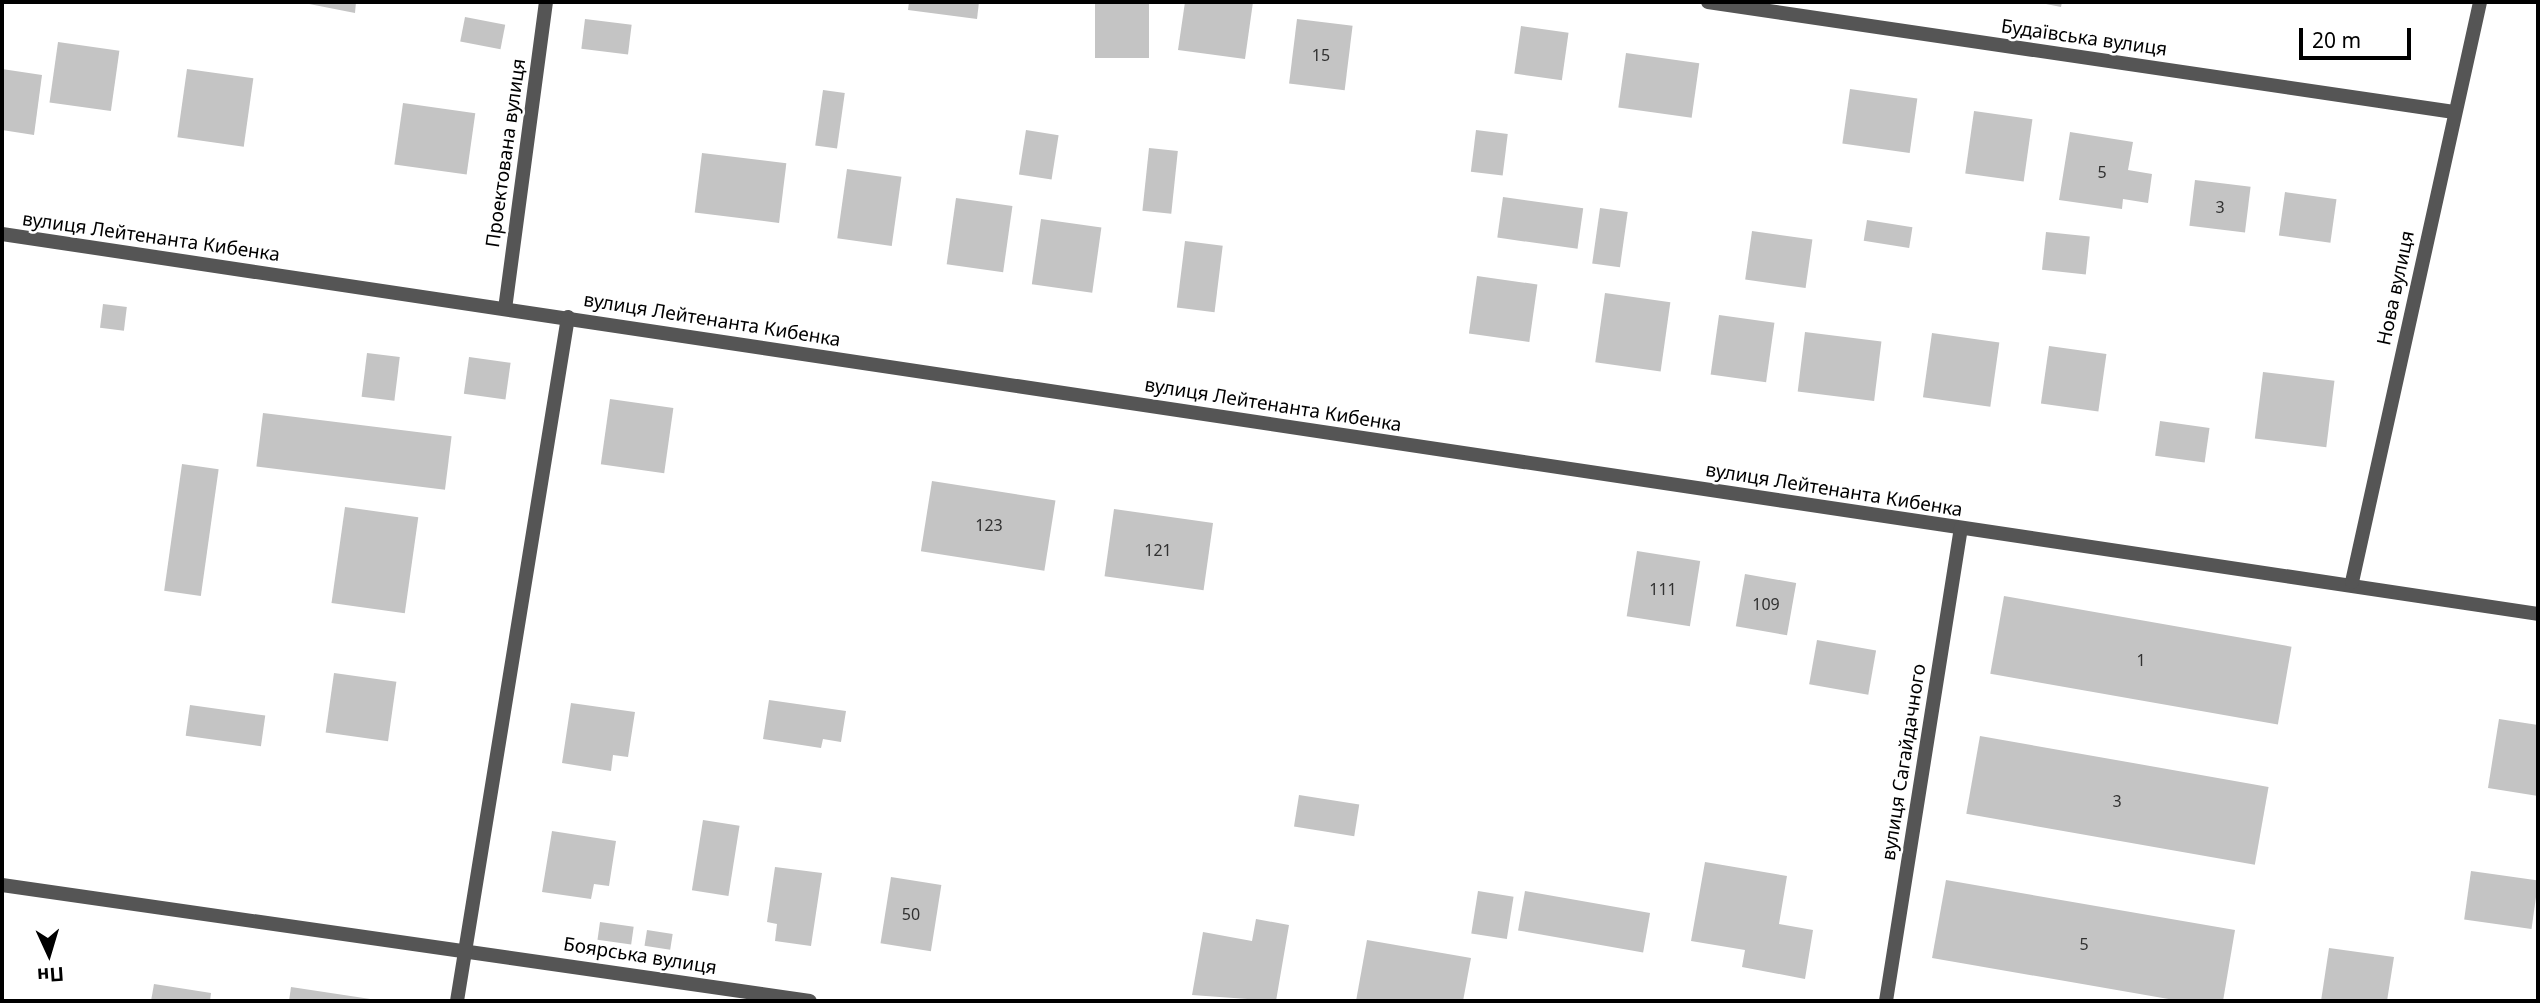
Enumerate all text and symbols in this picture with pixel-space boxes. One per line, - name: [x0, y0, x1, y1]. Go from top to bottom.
- scale bar: [2302, 14, 2414, 58]
- street label: Будаївська вулиця: [1999, 15, 2169, 61]
- text: 20 m: [2312, 26, 2361, 54]
- house number: 15: [1312, 45, 1330, 65]
- street label: Проектована вулиця: [481, 57, 531, 249]
- house number: 5: [2097, 162, 2107, 182]
- house number: 3: [2215, 197, 2225, 217]
- street label: вулиця Лейтенанта Кибенка: [21, 208, 281, 266]
- street label: Нова вулиця: [2373, 229, 2419, 347]
- street label: вулиця Лейтенанта Кибенка: [582, 288, 842, 352]
- street label: вулиця Лейтенанта Кибенка: [1143, 373, 1403, 437]
- street label: вулиця Лейтенанта Кибенка: [1704, 458, 1964, 522]
- house number: 123: [975, 515, 1003, 535]
- house number: 121: [1144, 540, 1172, 560]
- house number: 111: [1649, 579, 1677, 599]
- house number: 109: [1752, 594, 1780, 614]
- house number: 1: [2136, 650, 2146, 670]
- street label: вулиця Сагайдачного: [1877, 662, 1931, 862]
- house number: 3: [2112, 791, 2122, 811]
- house number: 50: [902, 904, 920, 924]
- north arrow: [14, 919, 84, 989]
- street label: Боярська вулиця: [562, 933, 718, 979]
- house number: 5: [2079, 934, 2089, 954]
- text: Пн: [36, 961, 65, 989]

